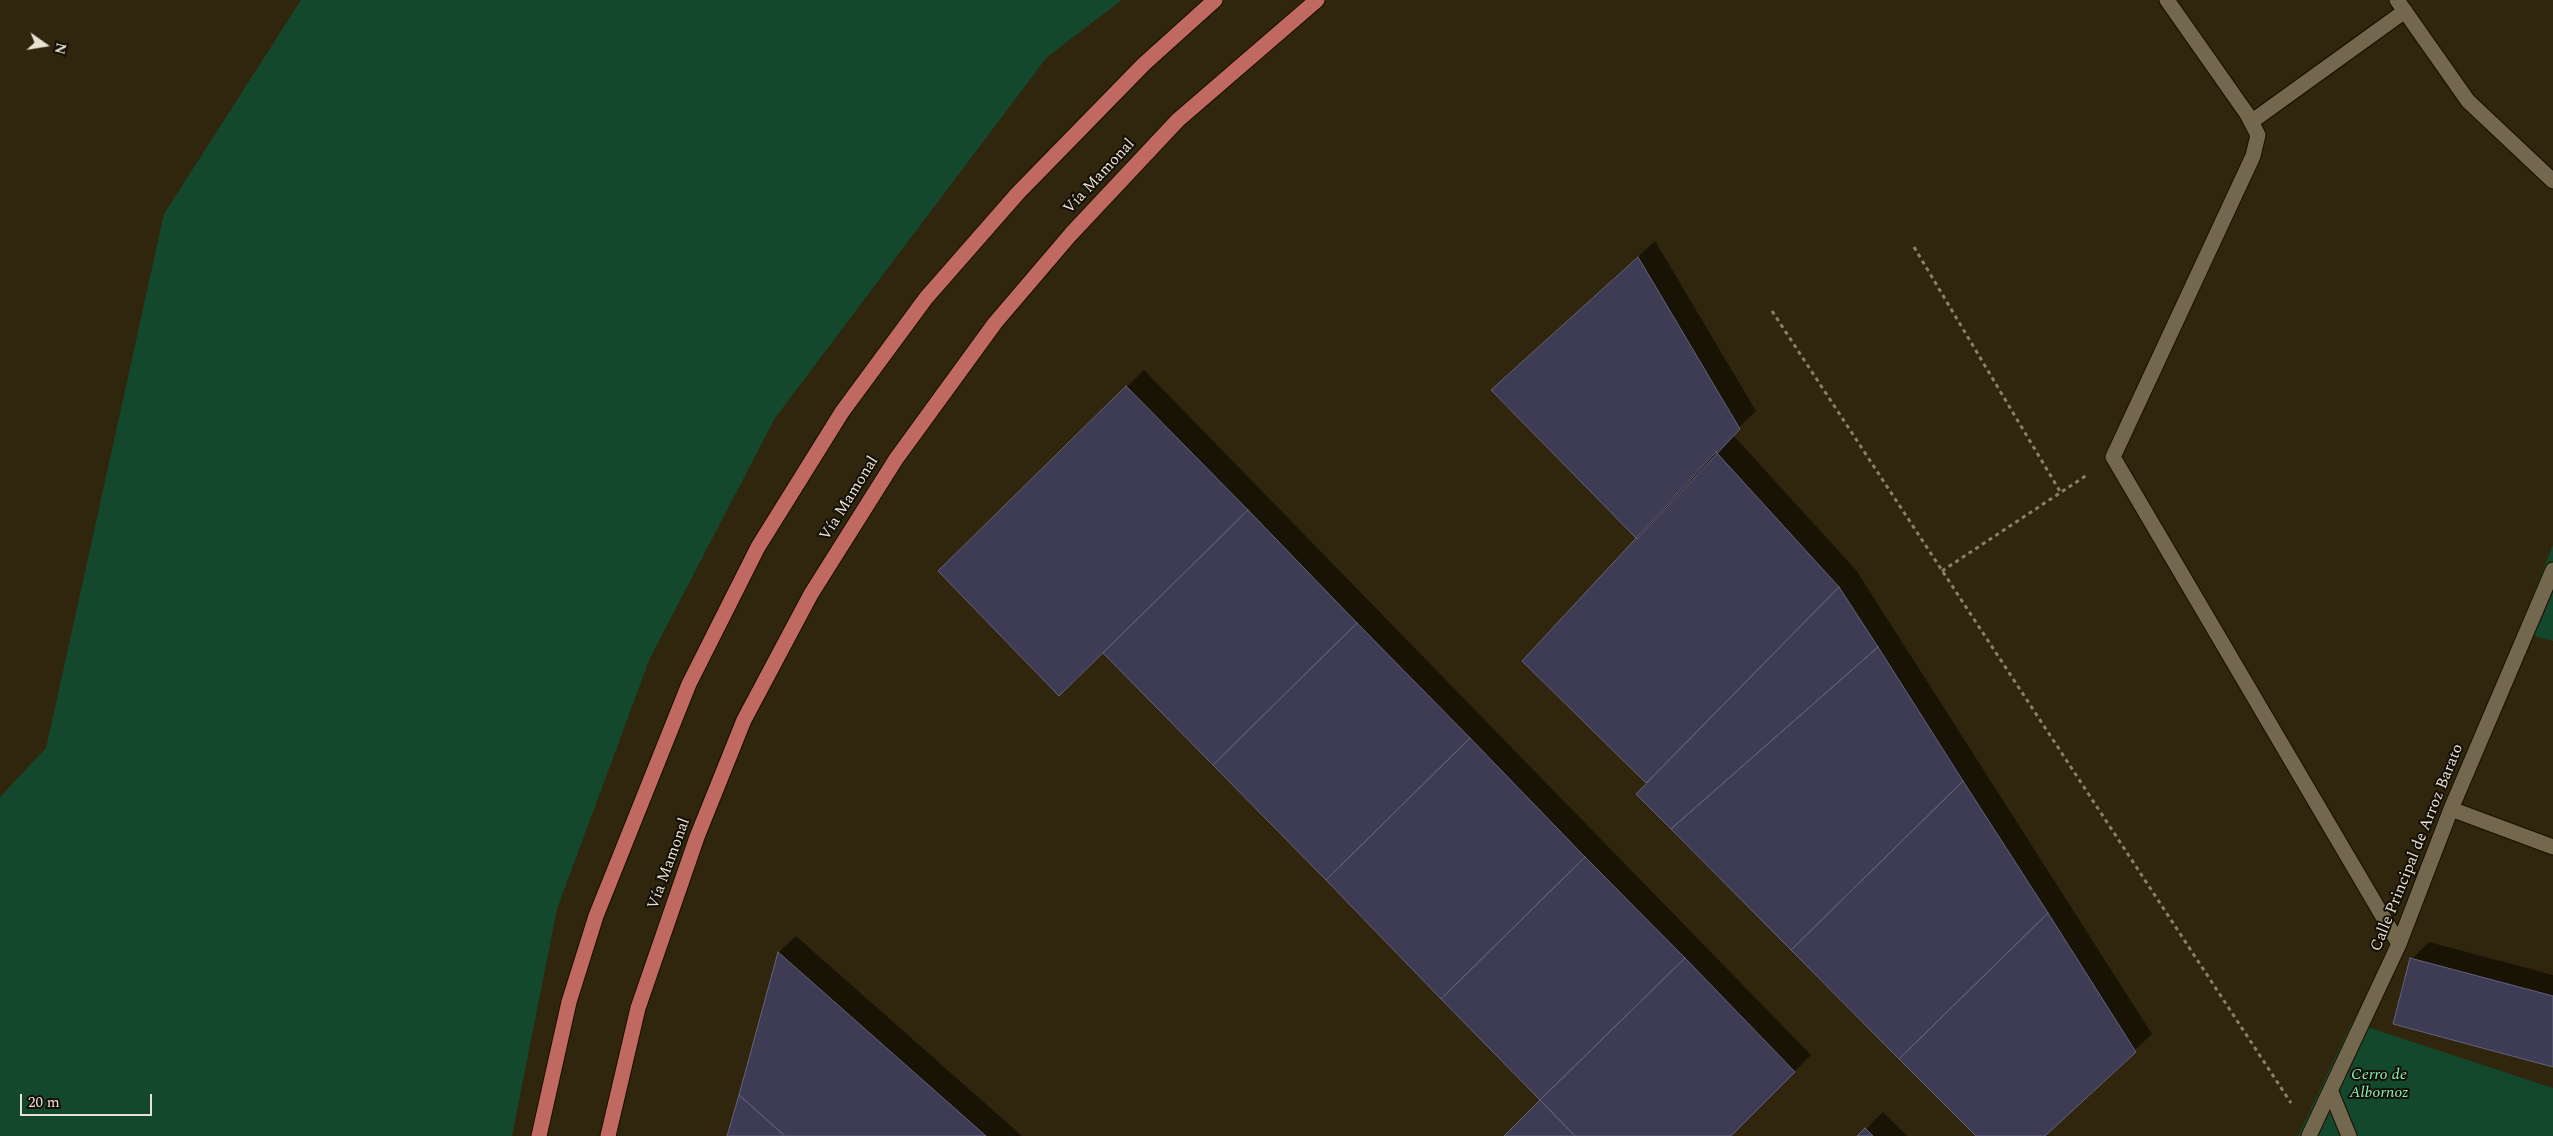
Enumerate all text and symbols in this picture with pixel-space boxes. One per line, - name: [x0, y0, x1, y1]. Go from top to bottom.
- north arrow: [20, 20, 70, 70]
- text: N: [49, 41, 72, 56]
- street label: Vía Mamonal: [1060, 135, 1140, 219]
- street label: Vía Mamonal: [816, 453, 884, 545]
- street label: Calle Principal de Arroz Barato: [2368, 741, 2468, 955]
- street label: Vía Mamonal: [645, 816, 695, 912]
- park label: Cerro de Albornoz: [2349, 1066, 2409, 1104]
- scale bar: [22, 1084, 155, 1116]
- text: 20 m: [28, 1091, 60, 1114]

